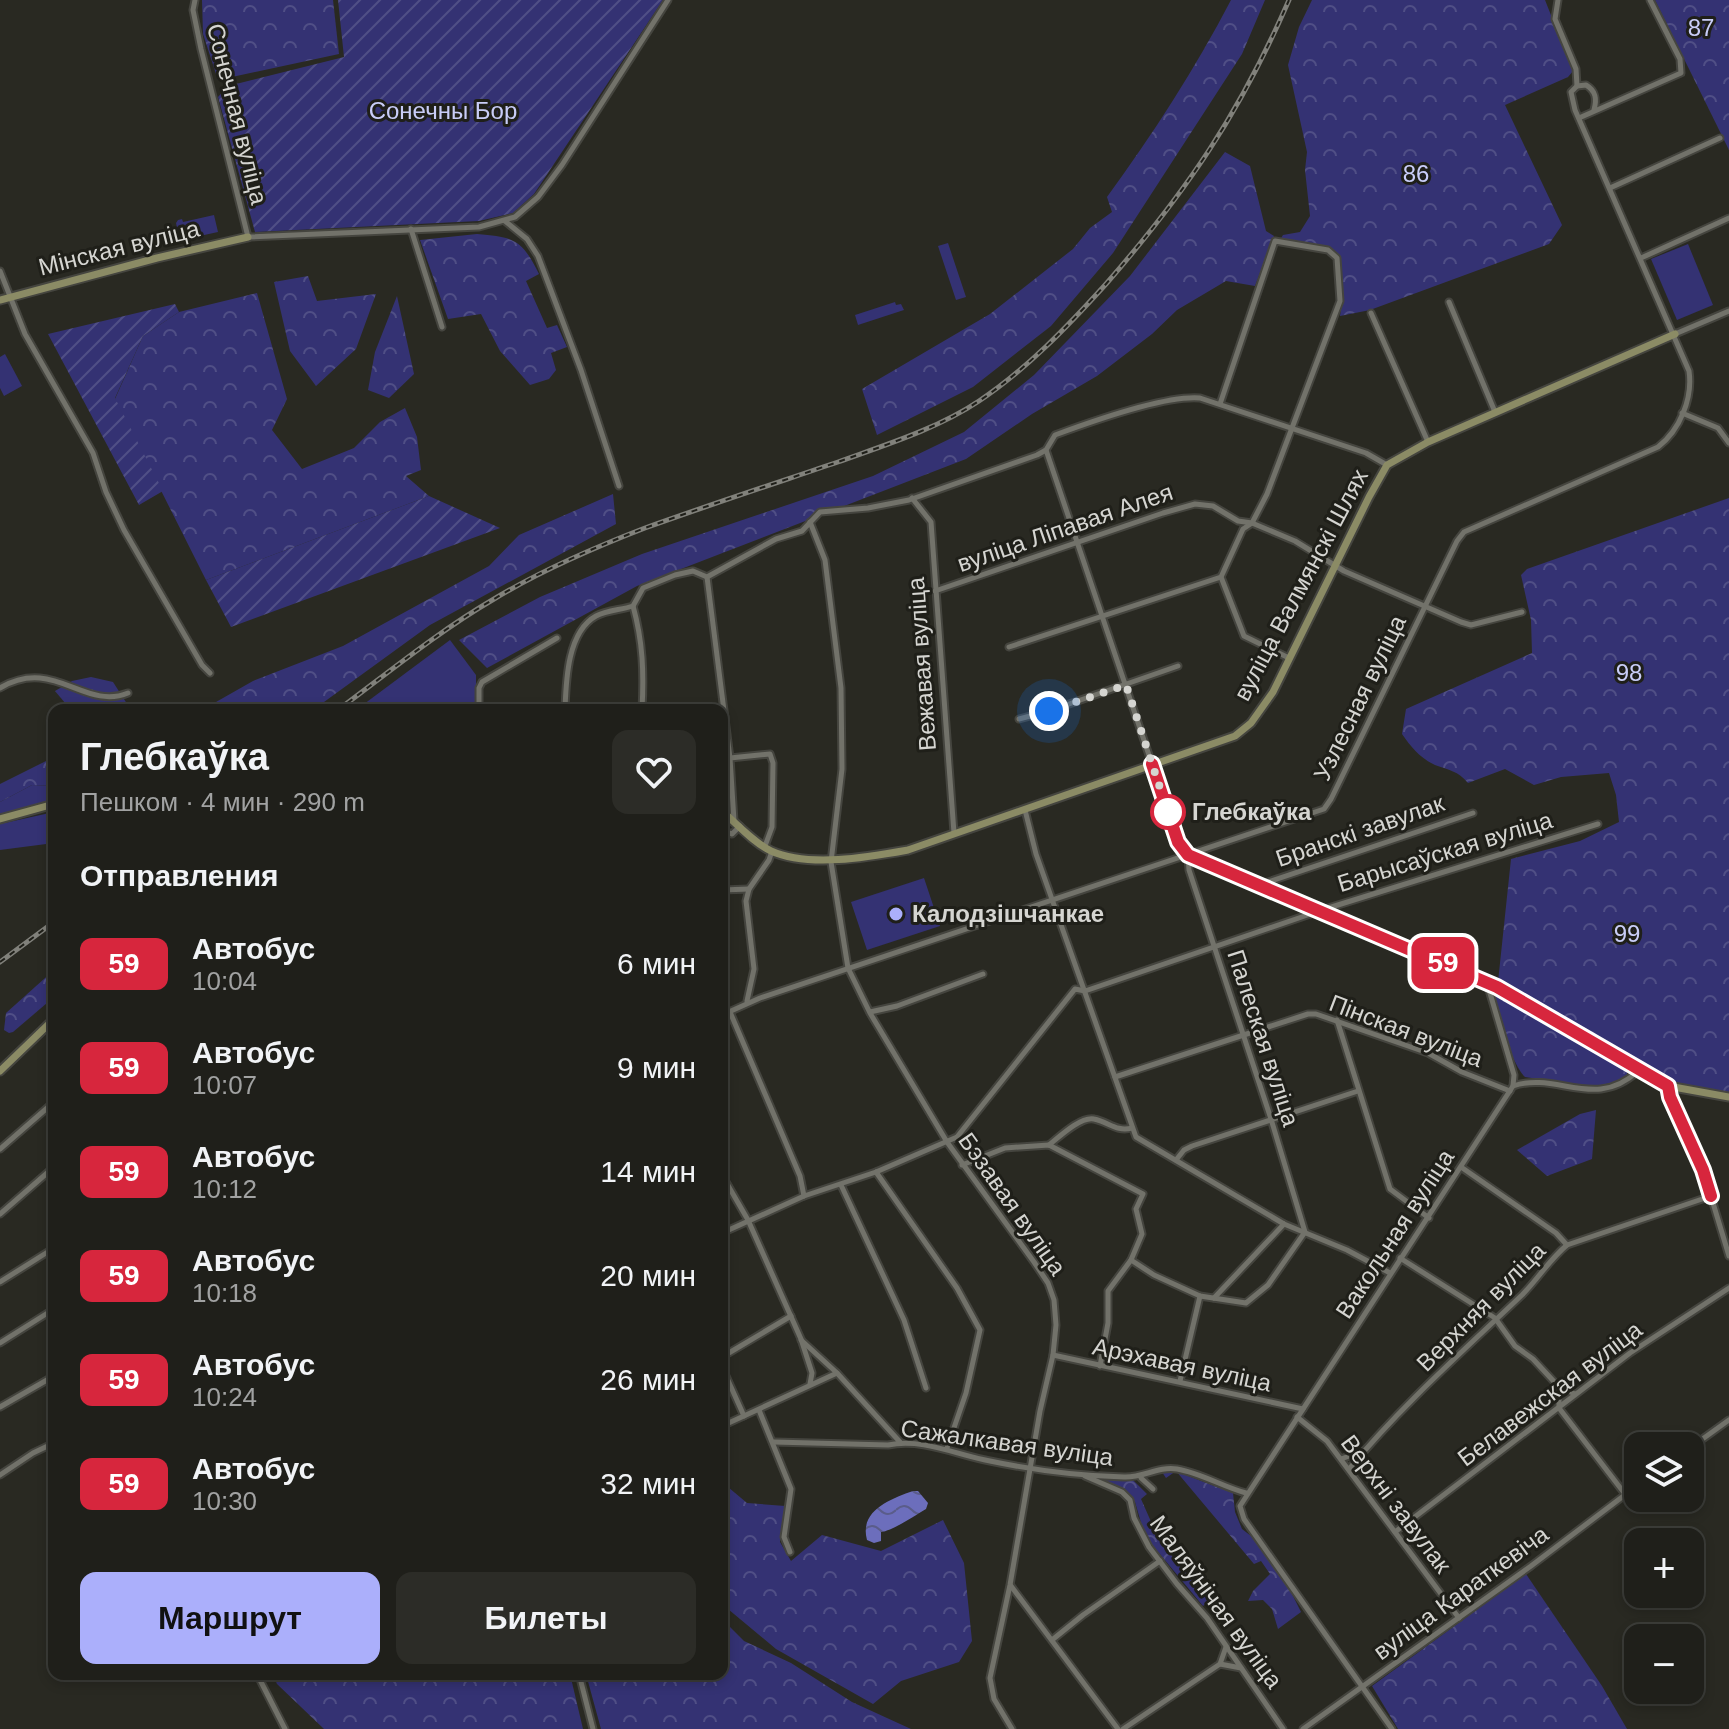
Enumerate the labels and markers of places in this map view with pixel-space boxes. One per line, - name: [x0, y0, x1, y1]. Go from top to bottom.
- marker: Глебкаўка: [1151, 795, 1185, 829]
- place label: Глебкаўка: [1192, 798, 1312, 825]
- place label: Калодзішчанкае: [912, 900, 1104, 927]
- marker: Калодзішчанкае: [887, 905, 905, 923]

